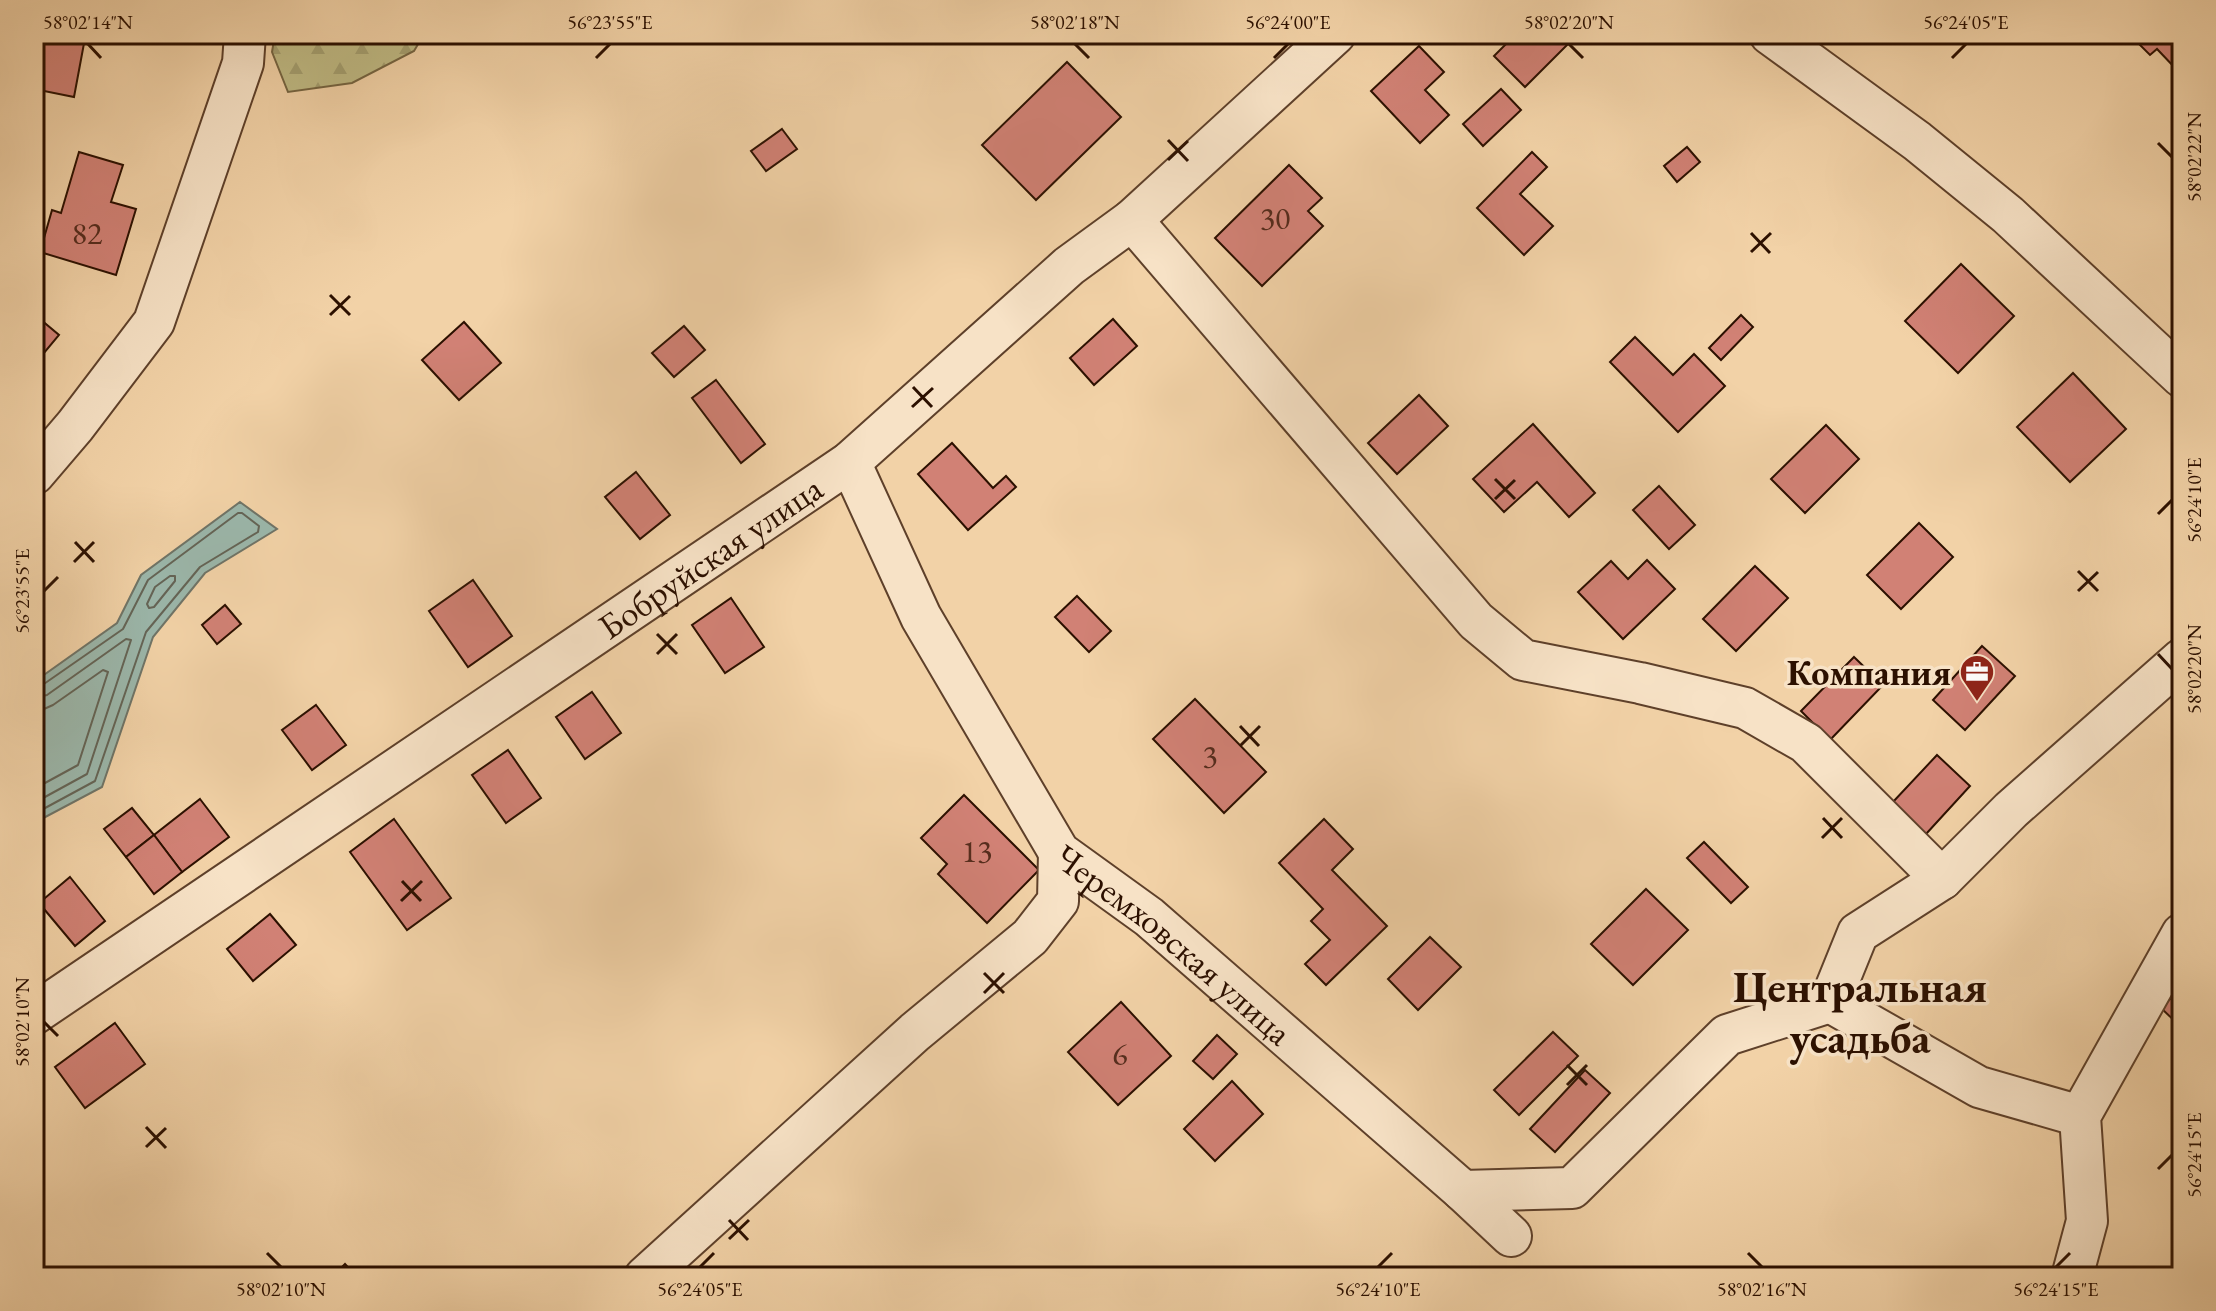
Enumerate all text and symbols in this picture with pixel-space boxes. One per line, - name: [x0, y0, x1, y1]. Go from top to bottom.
- text: 58°02'14"N: [43, 9, 133, 35]
- text: 56°23'55"E: [567, 9, 653, 35]
- text: 58°02'18"N: [1030, 9, 1120, 35]
- text: 56°24'00"E: [1245, 9, 1331, 35]
- text: 58°02'20"N: [1524, 9, 1614, 35]
- text: 56°24'05"E: [1923, 9, 2009, 35]
- text: 58°02'22"N: [2181, 112, 2207, 202]
- house number: 30: [1260, 197, 1290, 239]
- house number: 82: [72, 212, 103, 254]
- text: 56°24'10"E: [2181, 457, 2207, 543]
- street label: Бобруйская улица: [589, 464, 832, 650]
- text: 56°23'55"E: [9, 548, 35, 634]
- text: 58°02'20"N: [2181, 624, 2207, 714]
- place label: Компания: [1787, 649, 1951, 696]
- office icon: Компания: [1958, 653, 1996, 703]
- house number: 3: [1202, 735, 1218, 777]
- house number: 13: [962, 830, 992, 872]
- street label: Черемховская улица: [1045, 833, 1302, 1056]
- district label: Центральная усадьба: [1733, 958, 1987, 1066]
- text: 58°02'10"N: [9, 977, 35, 1067]
- house number: 6: [1112, 1033, 1128, 1075]
- text: 56°24'15"E: [2181, 1112, 2207, 1198]
- text: 58°02'10"N: [236, 1276, 326, 1302]
- text: 56°24'05"E: [657, 1276, 743, 1302]
- text: 56°24'10"E: [1335, 1276, 1421, 1302]
- text: 58°02'16"N: [1717, 1276, 1807, 1302]
- text: 56°24'15"E: [2013, 1276, 2099, 1302]

